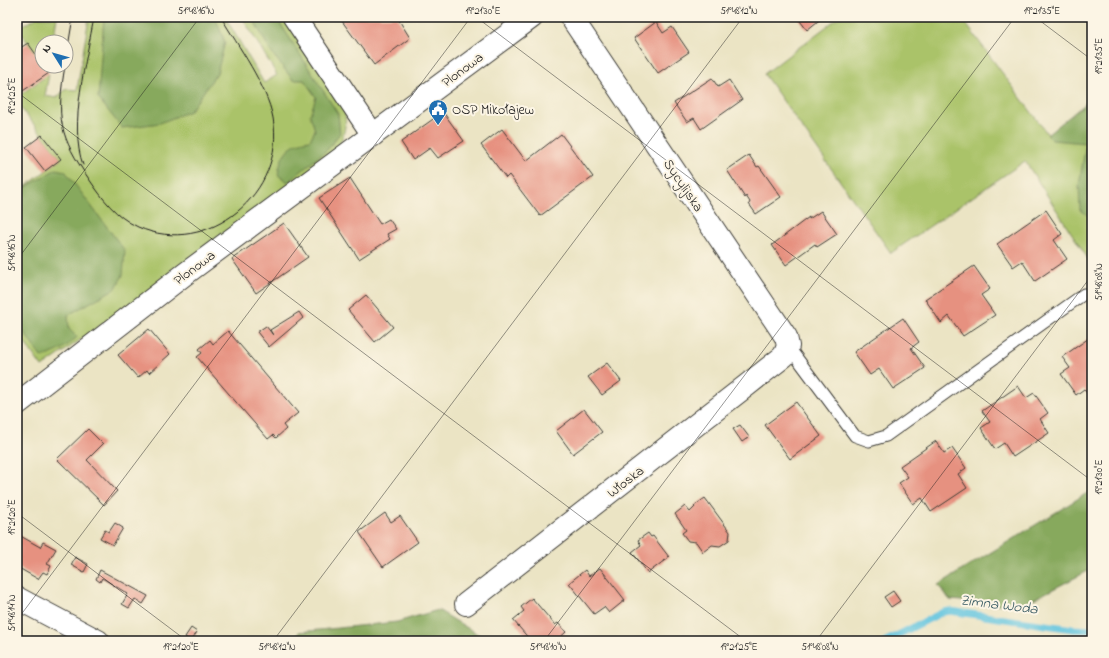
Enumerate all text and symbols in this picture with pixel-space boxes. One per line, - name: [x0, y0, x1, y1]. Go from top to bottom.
- text: 51°48'16"N: [177, 4, 215, 19]
- text: 19°21'30"E: [466, 4, 500, 19]
- text: 51°48'12"N: [720, 4, 758, 19]
- text: 19°21'35"E: [1024, 4, 1060, 19]
- north arrow: [34, 34, 74, 74]
- text: 19°21'35"E: [1092, 38, 1107, 74]
- text: N: [38, 41, 55, 56]
- street label: Plonowa: [437, 47, 488, 93]
- text: 19°21'25"E: [5, 77, 20, 115]
- public building icon: OSP Mikołajew: [427, 98, 449, 126]
- place label: OSP Mikołajew: [452, 100, 534, 121]
- street label: Sycylijska: [657, 155, 708, 217]
- text: 51°48'16"N: [5, 234, 20, 272]
- street label: Plonowa: [169, 245, 220, 291]
- text: 51°48'08"N: [1092, 263, 1107, 301]
- text: 19°21'30"E: [1092, 460, 1107, 494]
- street label: Włoska: [603, 461, 649, 503]
- text: 19°21'20"E: [5, 499, 20, 535]
- water label: Zimna Woda: [959, 589, 1040, 621]
- text: 51°48'14"N: [5, 594, 20, 631]
- text: 19°21'20"E: [163, 640, 199, 655]
- text: 51°48'12"N: [258, 640, 296, 655]
- text: 51°48'10"N: [529, 640, 567, 655]
- text: 19°21'25"E: [720, 640, 758, 655]
- text: 51°48'08"N: [801, 640, 839, 655]

